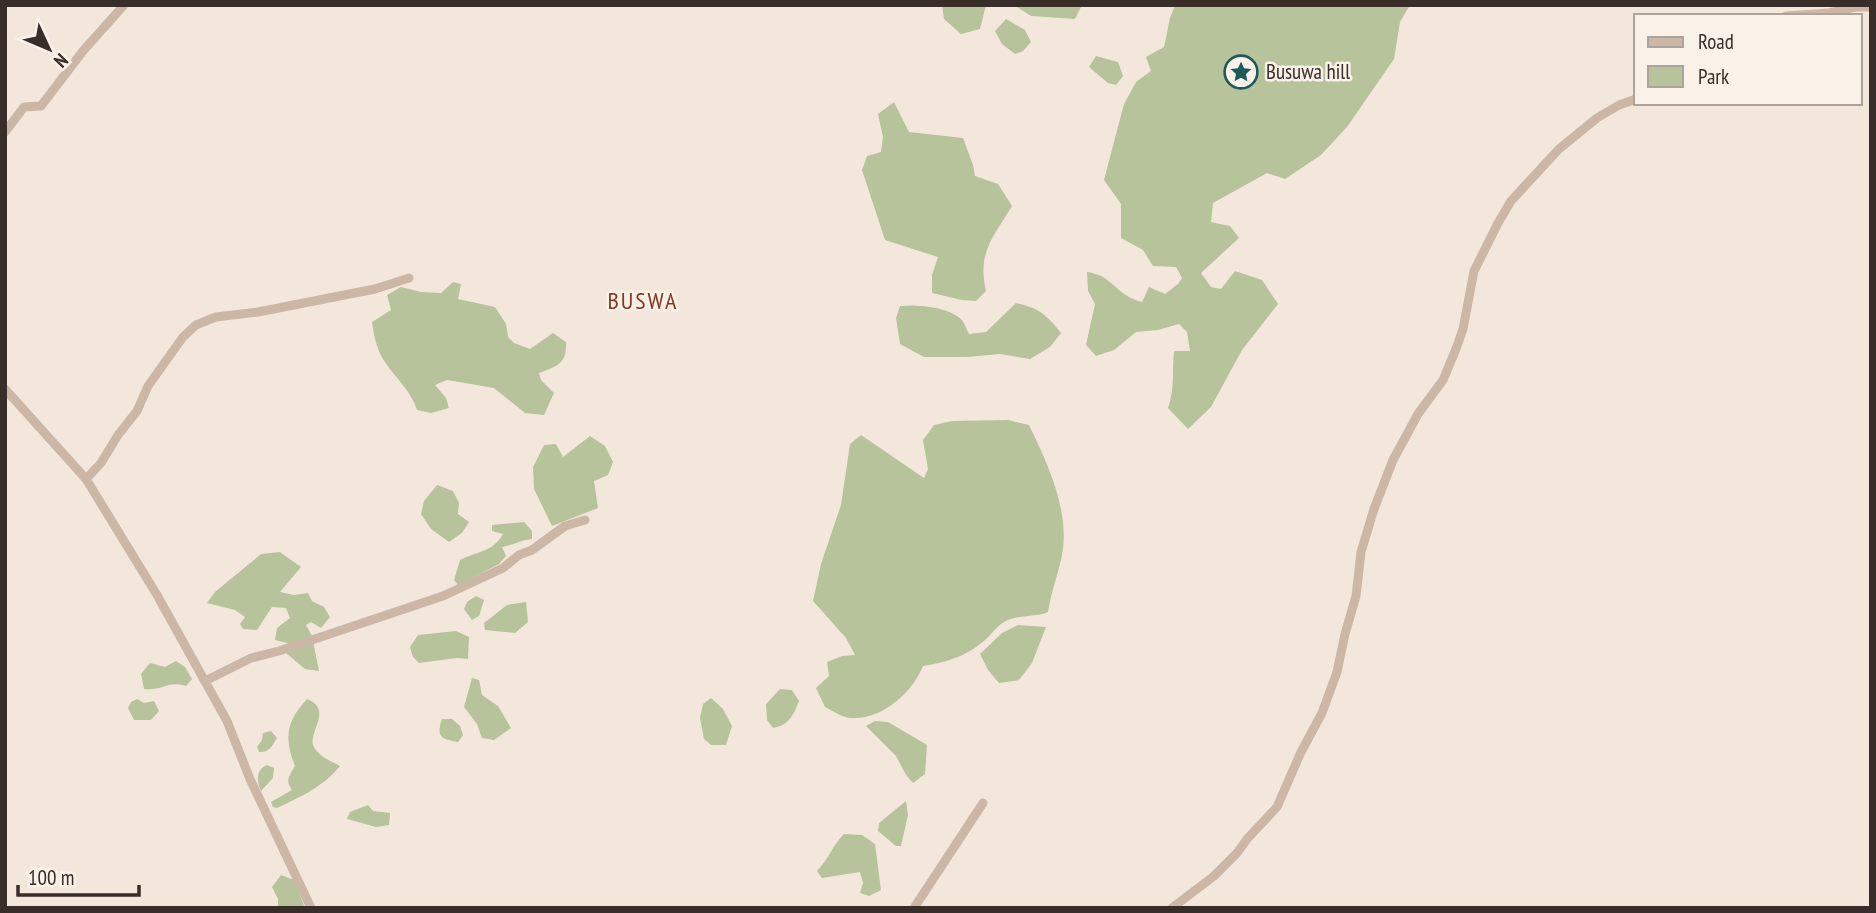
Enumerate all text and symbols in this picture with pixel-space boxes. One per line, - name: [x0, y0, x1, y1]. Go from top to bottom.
- north arrow: [14, 14, 84, 84]
- legend: [1634, 14, 1862, 105]
- text: Road: [1698, 28, 1734, 55]
- text: N: [49, 49, 73, 73]
- place icon: Busuwa hill: [1222, 53, 1260, 91]
- place label: Busuwa hill: [1266, 58, 1350, 85]
- text: Park: [1698, 63, 1729, 90]
- district label: BUSWA: [608, 285, 678, 316]
- scale bar: [18, 853, 138, 897]
- text: 100 m: [28, 864, 74, 891]

